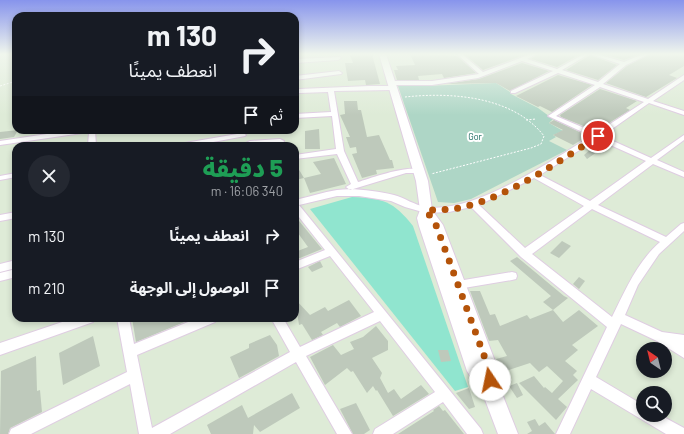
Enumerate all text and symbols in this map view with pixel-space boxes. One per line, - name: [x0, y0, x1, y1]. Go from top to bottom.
- text: 130 m: [147, 18, 217, 52]
- icon: right: [231, 28, 283, 80]
- text: انعطف يمينًا: [128, 59, 217, 81]
- icon: arrive: [240, 104, 262, 126]
- text: ثم: [270, 105, 283, 123]
- pin: [581, 119, 615, 153]
- icon: arrive: [587, 125, 609, 147]
- park label: Gor: [468, 131, 483, 142]
- text: 5 دقيقة: [202, 153, 283, 182]
- button: close: [28, 155, 70, 197]
- text: 340 m · 16:06: [211, 183, 283, 199]
- icon: right: [261, 225, 283, 247]
- text: انعطف يمينًا: [169, 226, 249, 244]
- text: 130 m: [28, 227, 65, 245]
- icon: arrive: [261, 277, 283, 299]
- text: الوصول إلى الوجهة: [130, 278, 249, 296]
- text: 210 m: [28, 279, 65, 297]
- north arrow: [636, 342, 672, 378]
- map controls: [636, 342, 672, 422]
- position arrow: [469, 359, 511, 401]
- button: search: [636, 386, 672, 422]

